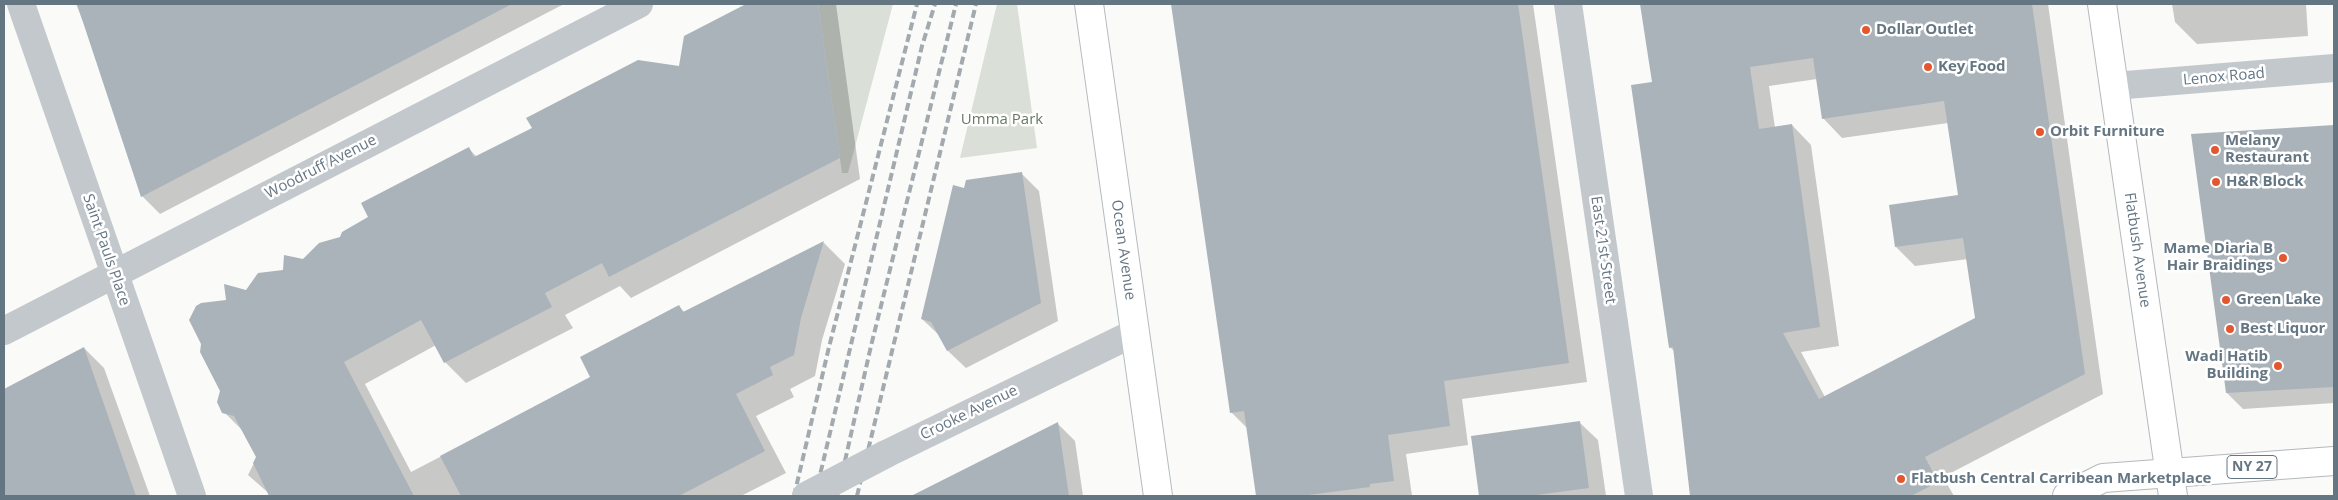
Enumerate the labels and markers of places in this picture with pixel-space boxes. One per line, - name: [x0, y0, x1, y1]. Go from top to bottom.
- place label: Dollar Outlet: [1876, 21, 1974, 39]
- marker: Dollar Outlet: [1860, 24, 1872, 36]
- place label: Key Food: [1938, 58, 2006, 76]
- marker: Key Food: [1922, 61, 1934, 73]
- place label: Orbit Furniture: [2050, 123, 2165, 141]
- marker: Orbit Furniture: [2034, 126, 2046, 138]
- place label: Melany Restaurant: [2225, 132, 2309, 167]
- marker: Melany Restaurant: [2209, 144, 2221, 156]
- place label: H&R Block: [2226, 173, 2303, 191]
- marker: H&R Block: [2210, 176, 2222, 188]
- place label: Mame Diaria B Hair Braidings: [2163, 240, 2273, 275]
- marker: Mame Diaria B Hair Braidings: [2277, 252, 2289, 264]
- place label: Green Lake: [2236, 291, 2321, 309]
- marker: Green Lake: [2220, 294, 2232, 306]
- place label: Best Liquor: [2240, 320, 2325, 338]
- marker: Best Liquor: [2224, 323, 2236, 335]
- place label: Wadi Hatib Building: [2185, 348, 2268, 383]
- marker: Wadi Hatib Building: [2272, 360, 2284, 372]
- place label: Flatbush Central Carribean Marketplace: [1911, 470, 2211, 488]
- marker: Flatbush Central Carribean Marketplace: [1895, 473, 1907, 485]

